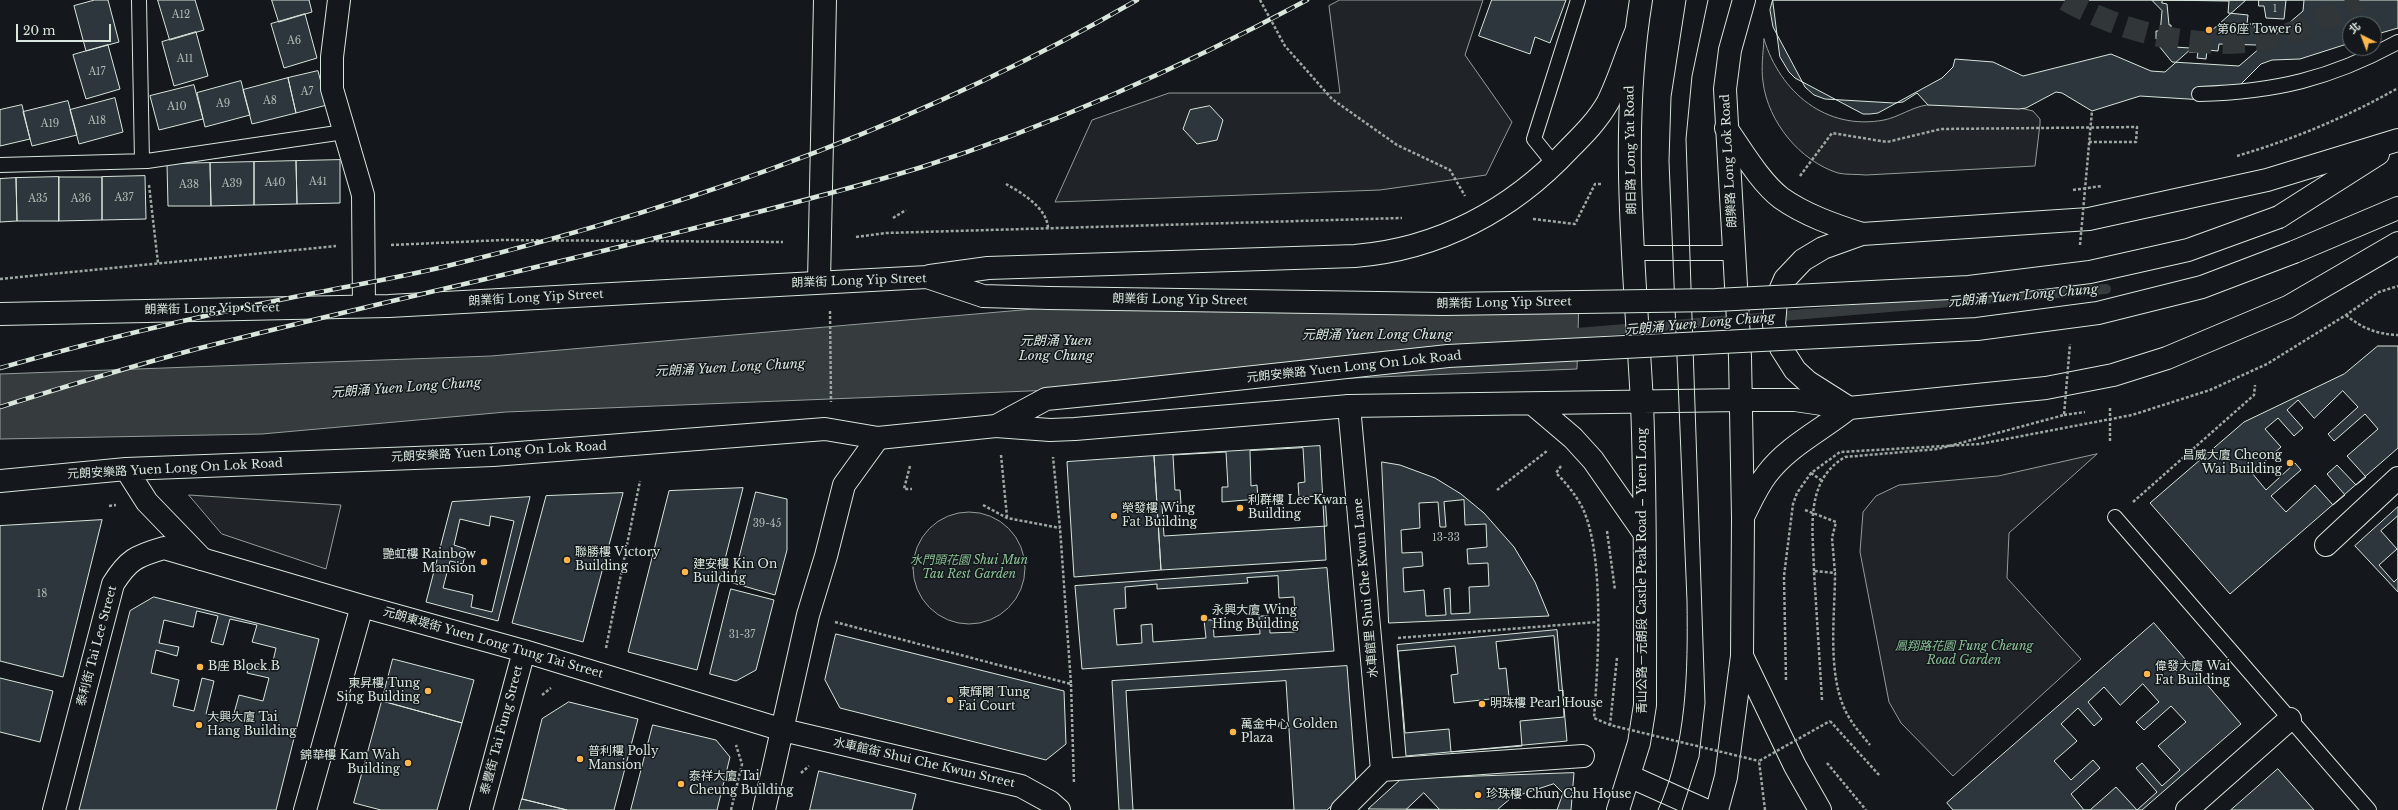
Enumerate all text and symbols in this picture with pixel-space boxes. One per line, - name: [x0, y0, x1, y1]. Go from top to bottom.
- house number: 1: [2273, 3, 2277, 15]
- house number: A12: [172, 9, 190, 21]
- scale bar: [18, 16, 113, 42]
- north arrow: [2342, 16, 2382, 56]
- text: 北: [2346, 19, 2363, 37]
- text: 20 m: [23, 23, 55, 38]
- place label: 第6座 Tower 6: [2217, 23, 2302, 37]
- marker: 第6座 Tower 6: [2204, 25, 2214, 35]
- house number: A6: [287, 35, 301, 47]
- house number: A11: [177, 53, 193, 65]
- house number: A17: [88, 66, 106, 78]
- street label: 朗日路 Long Yat Road: [1623, 85, 1639, 215]
- house number: A7: [301, 86, 313, 98]
- street label: 朗樂路 Long Lok Road: [1718, 94, 1740, 228]
- house number: A8: [263, 95, 277, 107]
- house number: A9: [216, 98, 230, 110]
- house number: A10: [167, 101, 187, 113]
- house number: A18: [88, 115, 106, 127]
- house number: A19: [41, 118, 59, 130]
- house number: A41: [309, 176, 327, 188]
- house number: A40: [265, 177, 285, 189]
- house number: A39: [222, 178, 242, 190]
- house number: A38: [179, 179, 199, 191]
- house number: A37: [115, 192, 133, 204]
- house number: A35: [28, 193, 48, 205]
- house number: A36: [71, 193, 91, 205]
- street label: 朗業街 Long Yip Street: [791, 271, 927, 291]
- water label: 元朗涌 Yuen Long Chung: [1947, 282, 2099, 310]
- street label: 朗業街 Long Yip Street: [468, 287, 604, 309]
- street label: 朗業街 Long Yip Street: [1112, 292, 1248, 308]
- street label: 朗業街 Long Yip Street: [1436, 295, 1572, 311]
- street label: 朗業街 Long Yip Street: [144, 301, 280, 317]
- water label: 元朗涌 Yuen Long Chung: [1624, 310, 1776, 338]
- water label: 元朗涌 Yuen Long Chung: [1302, 327, 1452, 343]
- water label: 元朗涌 Yuen Long Chung: [1019, 333, 1093, 364]
- street label: 元朗安樂路 Yuen Long On Lok Road: [1246, 349, 1462, 385]
- water label: 元朗涌 Yuen Long Chung: [654, 356, 806, 380]
- water label: 元朗涌 Yuen Long Chung: [330, 375, 482, 401]
- street label: 青山公路－元朗段 Castle Peak Road – Yuen Long: [1636, 428, 1650, 714]
- street label: 元朗安樂路 Yuen Long On Lok Road: [391, 439, 607, 465]
- place label: 昌威大廈 Cheong Wai Building: [2182, 449, 2282, 477]
- street label: 元朗安樂路 Yuen Long On Lok Road: [67, 456, 283, 482]
- marker: 昌威大廈 Cheong Wai Building: [2285, 458, 2295, 468]
- place label: 利群樓 Lee Kwan Building: [1248, 494, 1347, 522]
- street label: 水車館里 Shui Che Kwun Lane: [1351, 498, 1381, 678]
- place label: 榮發樓 Wing Fat Building: [1122, 502, 1197, 530]
- marker: 利群樓 Lee Kwan Building: [1235, 503, 1245, 513]
- marker: 榮發樓 Wing Fat Building: [1109, 511, 1119, 521]
- house number: 39-45: [753, 518, 781, 530]
- house number: 13-33: [1432, 532, 1460, 544]
- place label: 聯勝樓 Victory Building: [575, 546, 660, 574]
- place label: 艷虹樓 Rainbow Mansion: [382, 548, 476, 576]
- park label: 水門頭花園 Shui Mun Tau Rest Garden: [910, 554, 1028, 582]
- marker: 聯勝樓 Victory Building: [562, 555, 572, 565]
- marker: 艷虹樓 Rainbow Mansion: [479, 557, 489, 567]
- place label: 建安樓 Kin On Building: [693, 558, 777, 586]
- marker: 建安樓 Kin On Building: [680, 567, 690, 577]
- street label: 泰利街 Tai Lee Street: [74, 584, 120, 708]
- house number: 18: [37, 588, 47, 600]
- place label: 永興大廈 Wing Hing Building: [1212, 604, 1299, 632]
- street label: 元朗東堤街 Yuen Long Tung Tai Street: [381, 605, 605, 681]
- marker: 永興大廈 Wing Hing Building: [1199, 613, 1209, 623]
- house number: 31-37: [729, 629, 755, 641]
- park label: 鳳翔路花園 Fung Cheung Road Garden: [1895, 640, 2033, 668]
- place label: B座 Block B: [208, 660, 280, 674]
- place label: 偉發大廈 Wai Fat Building: [2155, 660, 2230, 688]
- marker: B座 Block B: [195, 662, 205, 672]
- street label: 泰豐街 Tai Fung Street: [478, 664, 526, 796]
- marker: 偉發大廈 Wai Fat Building: [2142, 669, 2152, 679]
- place label: 東昇樓 Tung Sing Building: [336, 677, 420, 705]
- marker: 東昇樓 Tung Sing Building: [423, 686, 433, 696]
- place label: 東輝閣 Tung Fai Court: [958, 686, 1030, 714]
- marker: 東輝閣 Tung Fai Court: [945, 695, 955, 705]
- place label: 明珠樓 Pearl House: [1490, 697, 1603, 711]
- marker: 明珠樓 Pearl House: [1477, 699, 1487, 709]
- place label: 大興大廈 Tai Hang Building: [207, 711, 296, 739]
- place label: 萬金中心 Golden Plaza: [1241, 718, 1338, 746]
- marker: 大興大廈 Tai Hang Building: [194, 720, 204, 730]
- marker: 萬金中心 Golden Plaza: [1228, 727, 1238, 737]
- street label: 水車館街 Shui Che Kwun Street: [832, 735, 1016, 791]
- place label: 普利樓 Polly Mansion: [588, 745, 659, 773]
- place label: 錦華樓 Kam Wah Building: [300, 749, 400, 777]
- marker: 普利樓 Polly Mansion: [575, 754, 585, 764]
- marker: 錦華樓 Kam Wah Building: [403, 758, 413, 768]
- place label: 泰祥大廈 Tai Cheung Building: [689, 770, 794, 798]
- marker: 泰祥大廈 Tai Cheung Building: [676, 779, 686, 789]
- place label: 珍珠樓 Chun Chu House: [1486, 788, 1631, 802]
- marker: 珍珠樓 Chun Chu House: [1473, 790, 1483, 800]

